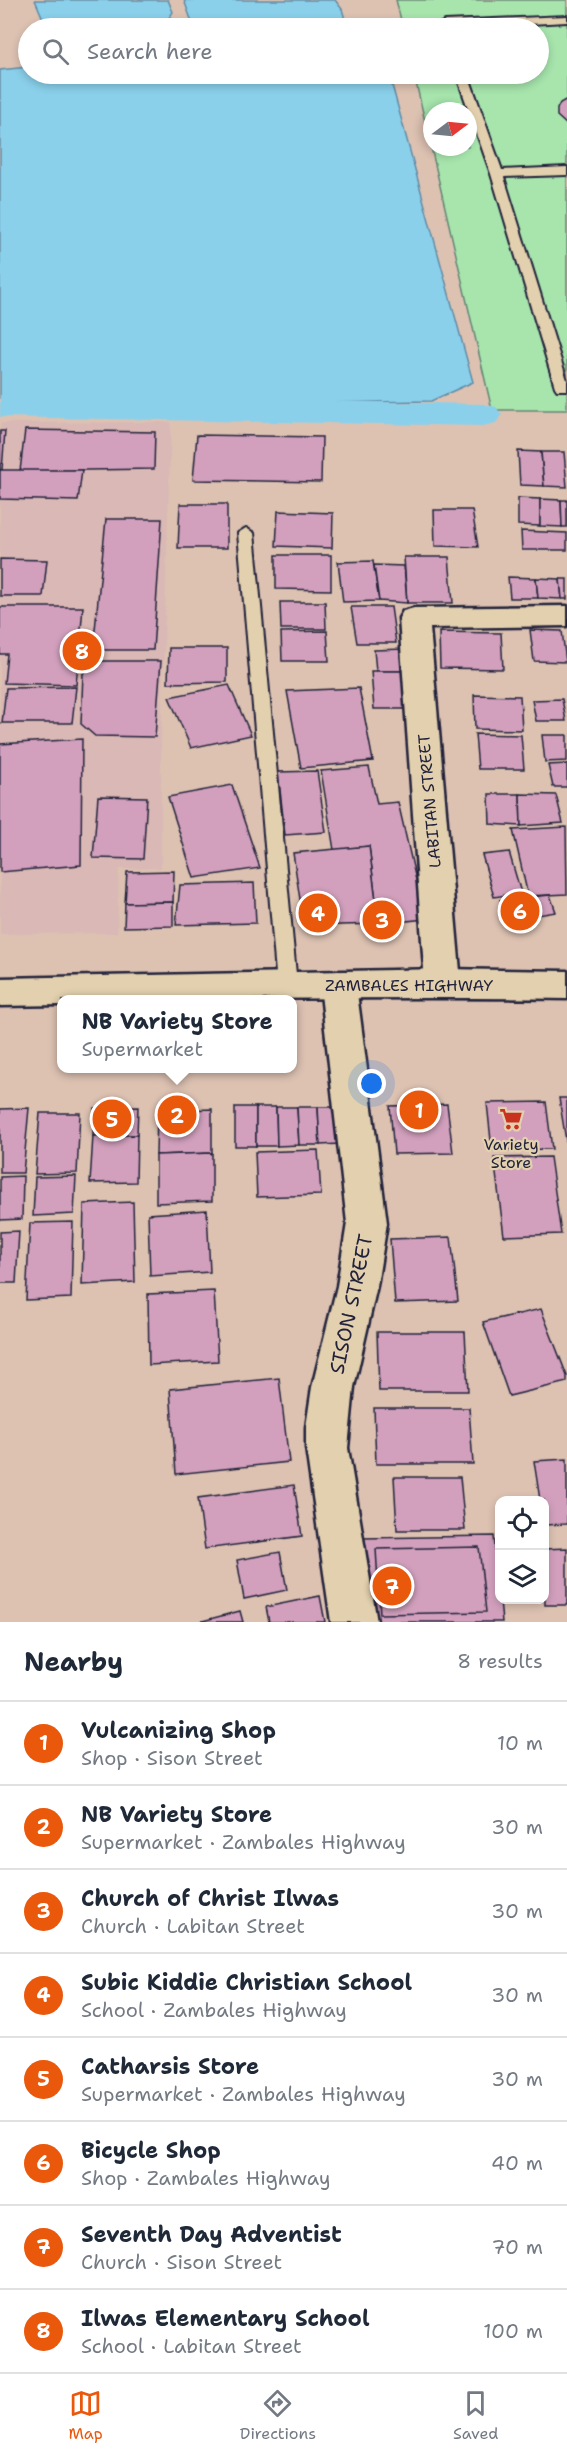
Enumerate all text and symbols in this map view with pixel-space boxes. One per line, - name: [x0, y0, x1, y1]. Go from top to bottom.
- search box: [18, 18, 549, 84]
- icon: search: [39, 35, 72, 68]
- text: Search here: [87, 37, 213, 66]
- north arrow: [423, 102, 477, 156]
- pin: 8: [62, 628, 101, 674]
- street label: LABITAN STREET: [413, 733, 446, 869]
- pin: 6: [500, 888, 540, 934]
- pin: 4: [298, 890, 338, 936]
- pin: 3: [362, 898, 401, 942]
- street label: ZAMBALES HIGHWAY: [325, 975, 493, 996]
- popup: [57, 995, 297, 1073]
- text: NB Variety Store: [81, 1007, 273, 1036]
- text: Supermarket: [81, 1036, 203, 1062]
- your location: [357, 1069, 386, 1098]
- pin: 1: [400, 1088, 438, 1132]
- pin: 2: [158, 1092, 196, 1138]
- pin: 5: [92, 1096, 132, 1142]
- supermarket icon: Variety Store: [498, 1106, 524, 1132]
- place label: Variety Store: [483, 1134, 539, 1173]
- street label: SISON STREET: [323, 1232, 379, 1376]
- map controls: [495, 1496, 549, 1604]
- button: locate: [495, 1496, 549, 1550]
- button: layers: [495, 1550, 549, 1604]
- pin: 7: [372, 1564, 412, 1608]
- text: Nearby: [24, 1644, 123, 1679]
- text: 8 results: [457, 1648, 543, 1674]
- text: Vulcanizing Shop: [81, 1716, 276, 1745]
- text: 1: [39, 1730, 48, 1756]
- text: 10 m: [497, 1730, 543, 1756]
- text: Shop · Sison Street: [81, 1745, 263, 1771]
- text: NB Variety Store: [81, 1800, 272, 1829]
- text: 2: [37, 1814, 51, 1840]
- text: 30 m: [491, 1814, 543, 1840]
- text: Supermarket · Zambales Highway: [81, 1829, 406, 1855]
- text: Church of Christ Ilwas: [81, 1884, 339, 1913]
- text: 3: [37, 1898, 51, 1924]
- text: 30 m: [491, 1898, 543, 1924]
- text: Church · Labitan Street: [81, 1913, 305, 1939]
- text: Subic Kiddie Christian School: [81, 1968, 412, 1997]
- text: 4: [37, 1982, 51, 2008]
- text: 30 m: [491, 1982, 543, 2008]
- text: School · Zambales Highway: [81, 1997, 347, 2023]
- text: Catharsis Store: [81, 2052, 259, 2081]
- text: 5: [37, 2066, 50, 2092]
- text: 30 m: [491, 2066, 543, 2092]
- text: Supermarket · Zambales Highway: [81, 2081, 406, 2107]
- text: Bicycle Shop: [81, 2136, 221, 2165]
- text: 6: [37, 2150, 51, 2176]
- text: 40 m: [491, 2150, 543, 2176]
- text: Shop · Zambales Highway: [81, 2165, 331, 2191]
- text: Seventh Day Adventist: [81, 2220, 342, 2249]
- text: 7: [37, 2234, 51, 2260]
- text: 70 m: [491, 2234, 543, 2260]
- text: Church · Sison Street: [81, 2249, 282, 2275]
- text: Ilwas Elementary School: [81, 2304, 370, 2333]
- text: 8: [37, 2318, 51, 2344]
- text: 100 m: [483, 2318, 543, 2344]
- text: School · Labitan Street: [81, 2333, 302, 2359]
- tab: Map: [69, 2387, 103, 2444]
- tab: Directions: [240, 2387, 316, 2444]
- tab: Saved: [453, 2387, 499, 2444]

